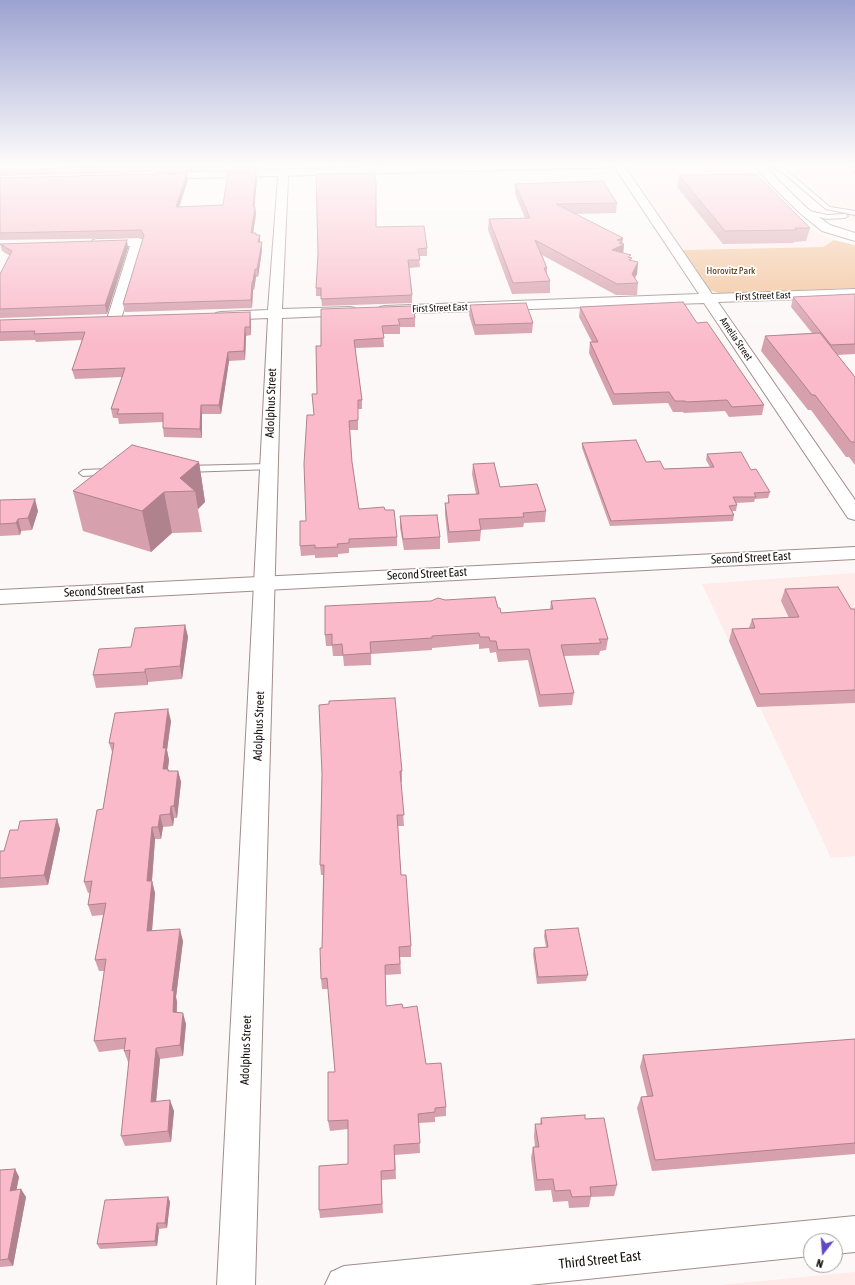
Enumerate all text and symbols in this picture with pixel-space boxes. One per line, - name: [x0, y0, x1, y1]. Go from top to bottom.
- park label: Horovitz Park: [706, 265, 756, 277]
- street label: First Street East: [735, 289, 791, 303]
- street label: First Street East: [412, 301, 468, 315]
- street label: Amelia Street: [717, 315, 755, 363]
- street label: Adolphus Street: [263, 368, 279, 438]
- street label: Second Street East: [711, 549, 791, 567]
- street label: Second Street East: [387, 565, 467, 583]
- street label: Second Street East: [64, 582, 144, 600]
- street label: Adolphus Street: [251, 691, 267, 761]
- street label: Adolphus Street: [238, 1015, 254, 1085]
- north arrow: [803, 1233, 843, 1273]
- street label: Third Street East: [558, 1247, 642, 1273]
- text: N: [815, 1257, 825, 1270]

